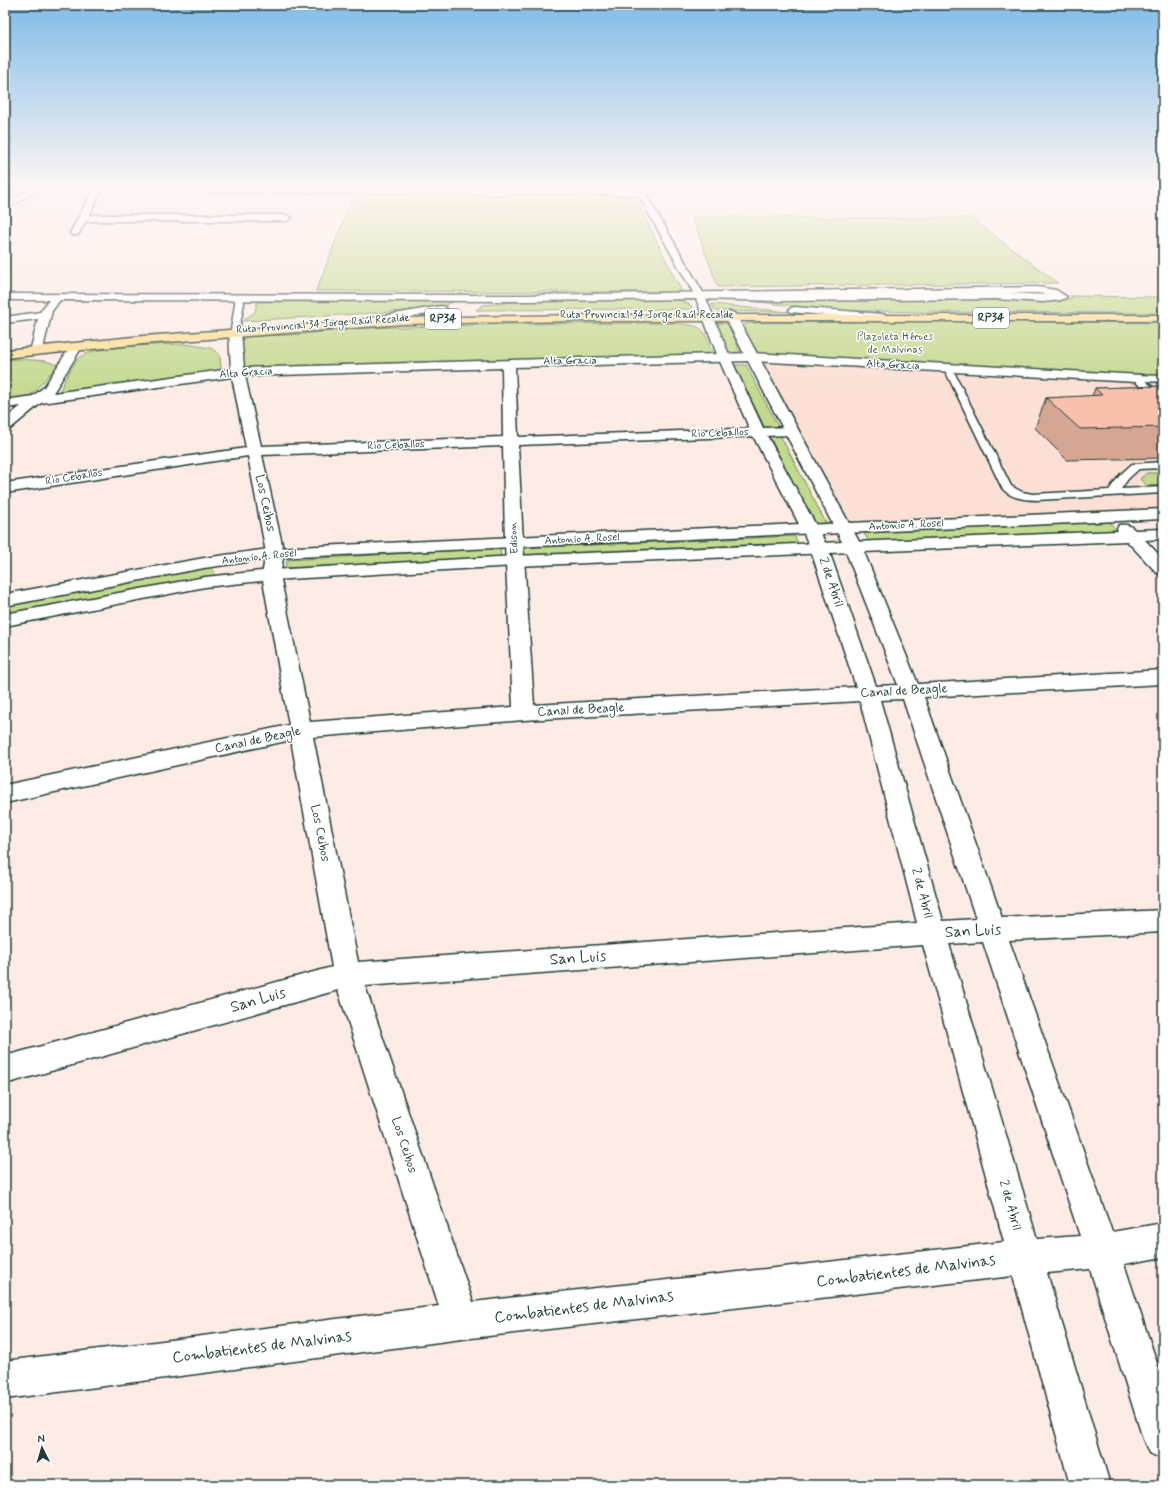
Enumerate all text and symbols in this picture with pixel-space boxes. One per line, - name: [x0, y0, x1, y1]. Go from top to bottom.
- street label: Ruta Provincial 34 Jorge Raúl Recalde: [560, 308, 734, 323]
- road number: RP34: [973, 308, 1009, 328]
- road number: RP34: [425, 309, 461, 329]
- street label: Ruta Provincial 34 Jorge Raúl Recalde: [236, 311, 410, 338]
- park label: Plazoleta Héroes de Malvinas: [857, 330, 933, 357]
- street label: Alta Gracia: [543, 354, 597, 368]
- street label: Alta Gracia: [866, 357, 920, 373]
- street label: Alta Gracia: [219, 364, 273, 382]
- street label: Río Ceballos: [691, 425, 749, 441]
- street label: Río Ceballos: [367, 437, 425, 453]
- street label: Río Ceballos: [44, 466, 104, 488]
- street label: Los Ceibos: [251, 473, 279, 533]
- street label: Antonio A. Rosel: [868, 516, 944, 534]
- street label: Edison: [506, 521, 522, 554]
- street label: Antonio A. Rosel: [544, 530, 620, 548]
- street label: Antonio A. Rosel: [221, 546, 297, 568]
- street label: 2 de Abril: [815, 555, 848, 609]
- street label: Canal de Beagle: [860, 680, 948, 703]
- street label: Canal de Beagle: [537, 699, 625, 722]
- street label: Canal de Beagle: [213, 723, 303, 758]
- street label: Los Ceibos: [306, 803, 334, 863]
- street label: 2 de Abril: [907, 866, 937, 920]
- street label: San Luis: [944, 919, 1002, 943]
- street label: San Luis: [549, 946, 607, 970]
- street label: San Luis: [228, 982, 288, 1018]
- street label: Los Ceibos: [387, 1115, 421, 1175]
- street label: 2 de Abril: [995, 1178, 1025, 1232]
- street label: Combatientes de Malvinas: [815, 1250, 997, 1292]
- street label: Combatientes de Malvinas: [493, 1286, 675, 1328]
- street label: Combatientes de Malvinas: [171, 1326, 353, 1368]
- north arrow: [22, 1428, 62, 1468]
- text: N: [37, 1432, 45, 1446]

